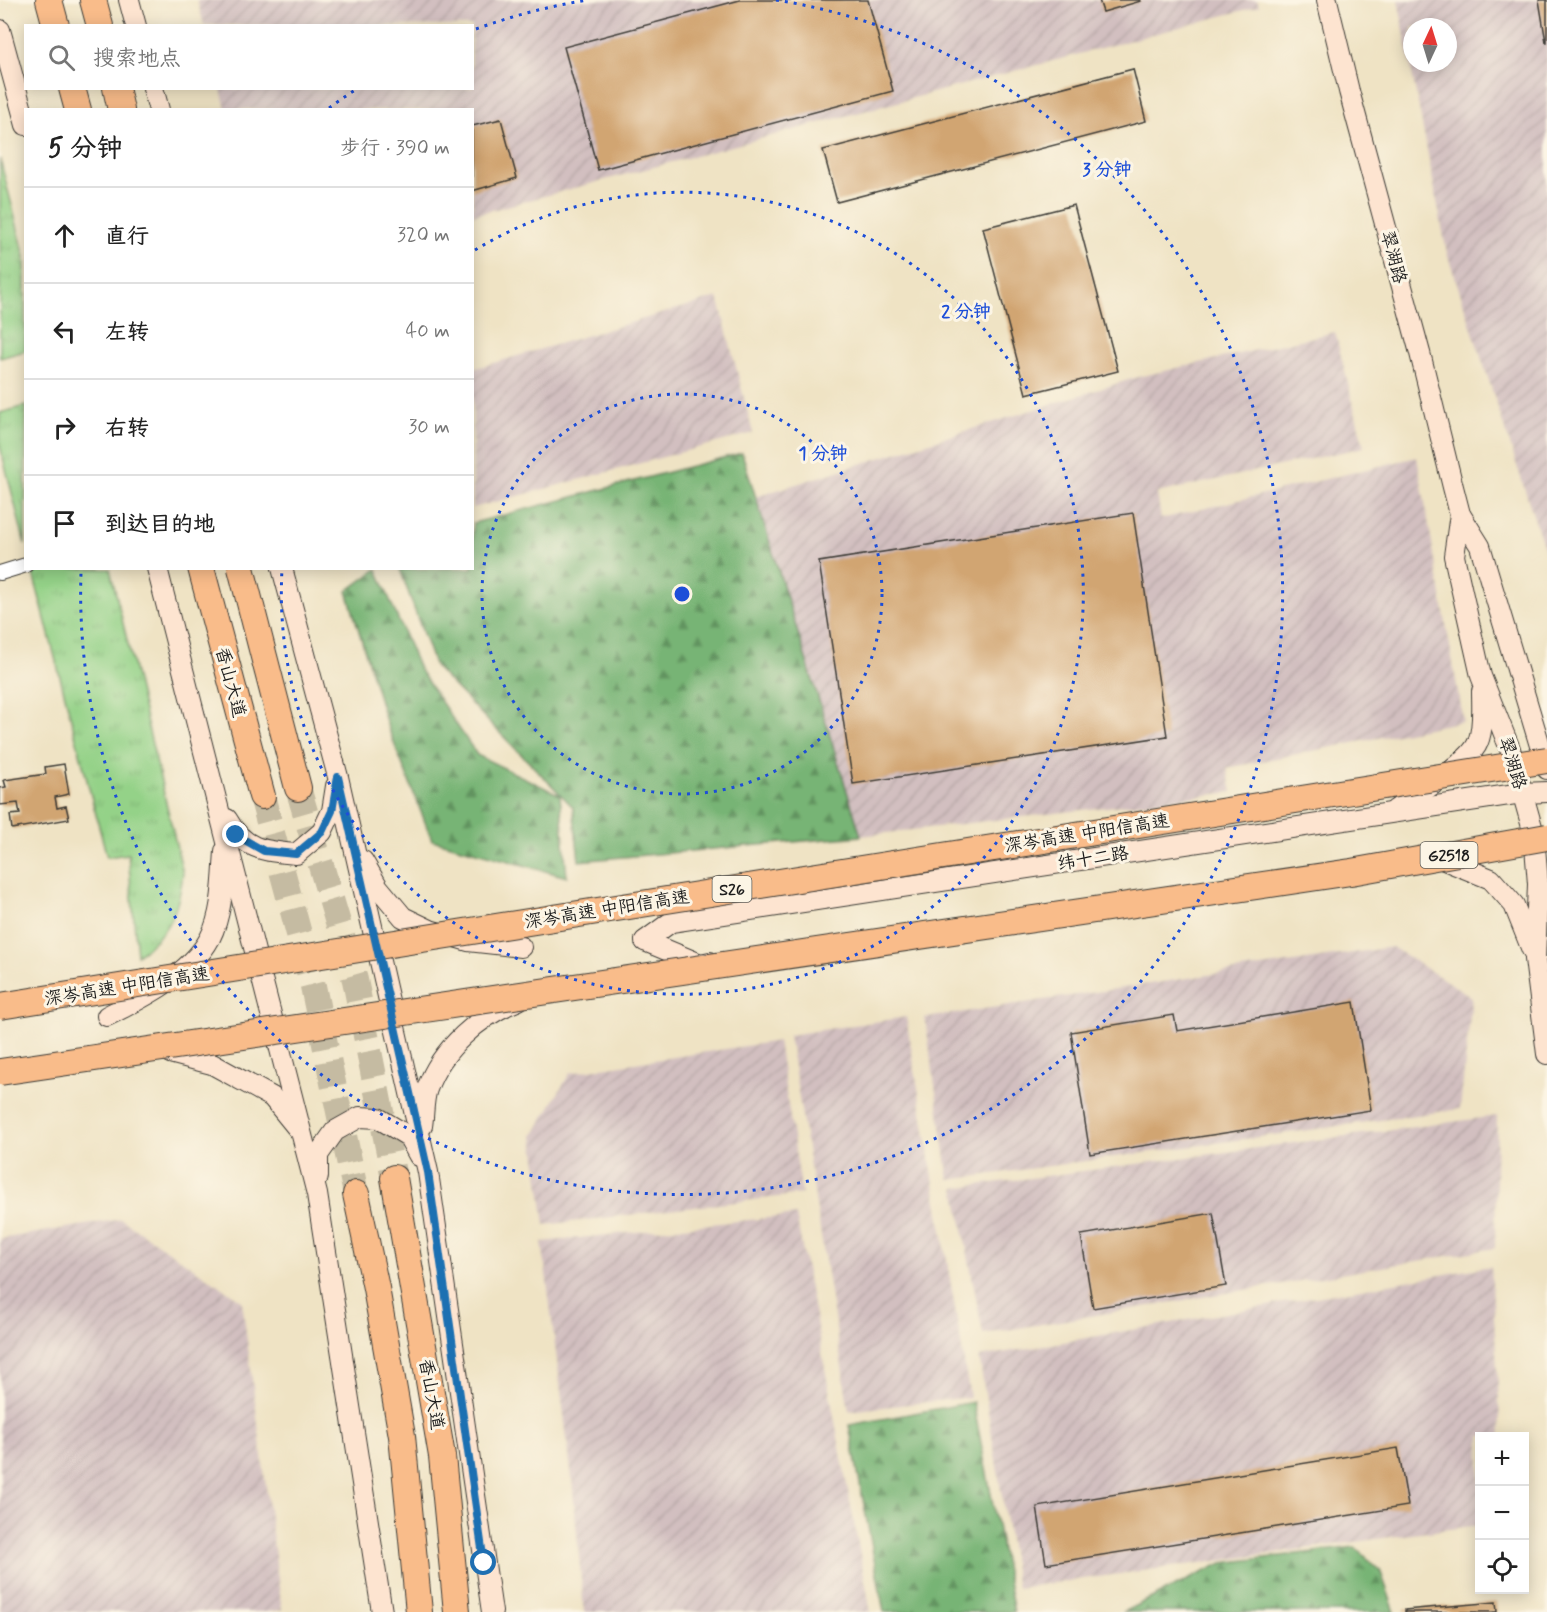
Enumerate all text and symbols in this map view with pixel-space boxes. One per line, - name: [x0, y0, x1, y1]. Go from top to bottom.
- north arrow: [1403, 18, 1457, 72]
- search box: [24, 24, 474, 90]
- icon: search: [45, 41, 78, 74]
- text: 搜索地点: [93, 45, 181, 73]
- text: 5 分钟: [48, 132, 123, 166]
- text: 步行 · 390 m: [340, 135, 450, 162]
- text: 3 分钟: [1083, 158, 1132, 182]
- icon: ahead: [48, 219, 81, 252]
- text: 320 m: [397, 222, 450, 249]
- text: 直行: [105, 223, 149, 251]
- street label: 翠湖路: [1374, 228, 1412, 286]
- text: 2 分钟: [941, 300, 991, 324]
- icon: left: [48, 315, 81, 348]
- text: 40 m: [406, 318, 450, 345]
- text: 左转: [105, 319, 149, 347]
- icon: right: [48, 411, 81, 444]
- text: 30 m: [408, 414, 450, 441]
- text: 右转: [105, 415, 149, 443]
- text: 1 分钟: [799, 442, 847, 466]
- icon: arrive: [48, 507, 81, 540]
- text: 到达目的地: [105, 511, 215, 539]
- centre of rings: [672, 584, 692, 604]
- street label: 香山大道: [209, 644, 251, 720]
- street label: 翠湖路: [1493, 734, 1531, 793]
- street label: 深岑高速 中阳信高速: [1003, 809, 1171, 859]
- route end: [222, 821, 248, 847]
- street label: 纬十二路: [1056, 842, 1131, 876]
- road number: G2518: [1420, 842, 1478, 868]
- road number: S26: [712, 876, 752, 902]
- street label: 深岑高速 中阳信高速: [523, 885, 691, 935]
- street label: 深岑高速 中阳信高速: [43, 962, 211, 1012]
- street label: 香山大道: [413, 1357, 449, 1432]
- map controls: [1475, 1432, 1529, 1594]
- button: +: [1475, 1432, 1529, 1486]
- button: −: [1475, 1486, 1529, 1540]
- button: locate: [1475, 1540, 1529, 1594]
- route start: [470, 1549, 496, 1575]

